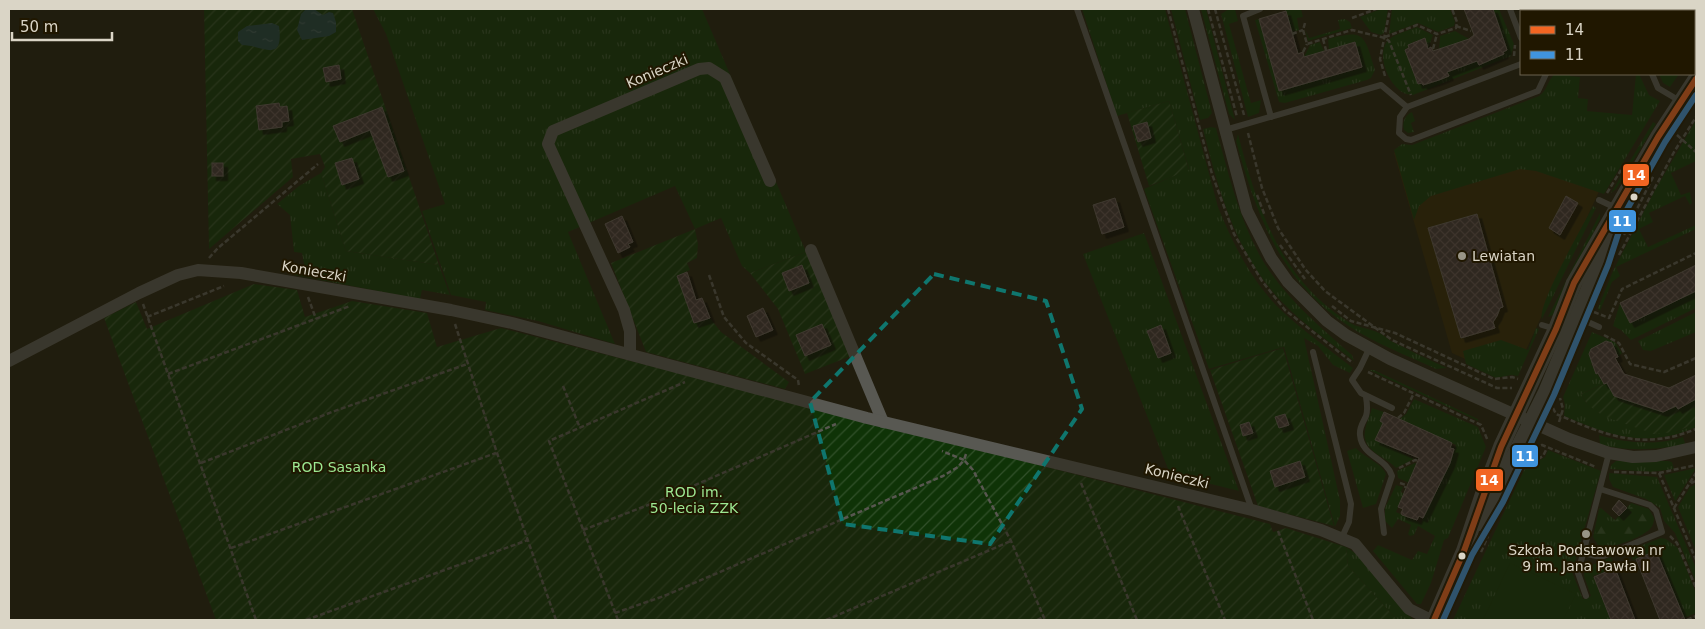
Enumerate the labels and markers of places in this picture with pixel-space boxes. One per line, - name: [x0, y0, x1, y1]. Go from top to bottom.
- unlabelled marker: [1629, 192, 1639, 202]
- place label: Lewiatan: [1472, 248, 1535, 264]
- marker: Lewiatan: [1456, 250, 1468, 262]
- marker: Szkoła Podstawowa nr 9 im. Jana Pawła II: [1580, 528, 1592, 540]
- place label: Szkoła Podstawowa nr 9 im. Jana Pawła II: [1508, 542, 1664, 574]
- unlabelled marker: [1457, 551, 1467, 561]

